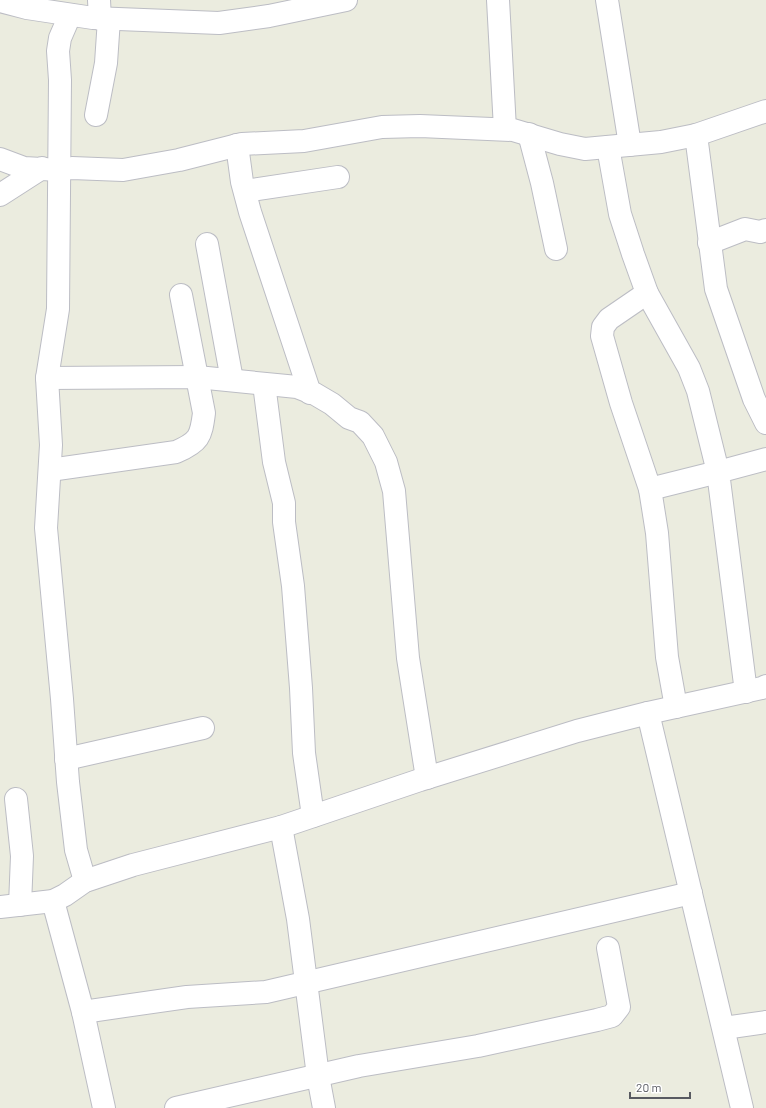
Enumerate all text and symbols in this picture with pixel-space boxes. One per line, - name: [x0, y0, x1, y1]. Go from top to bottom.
- scale bar: [630, 1074, 690, 1100]
- text: 20 m: [636, 1080, 662, 1094]

